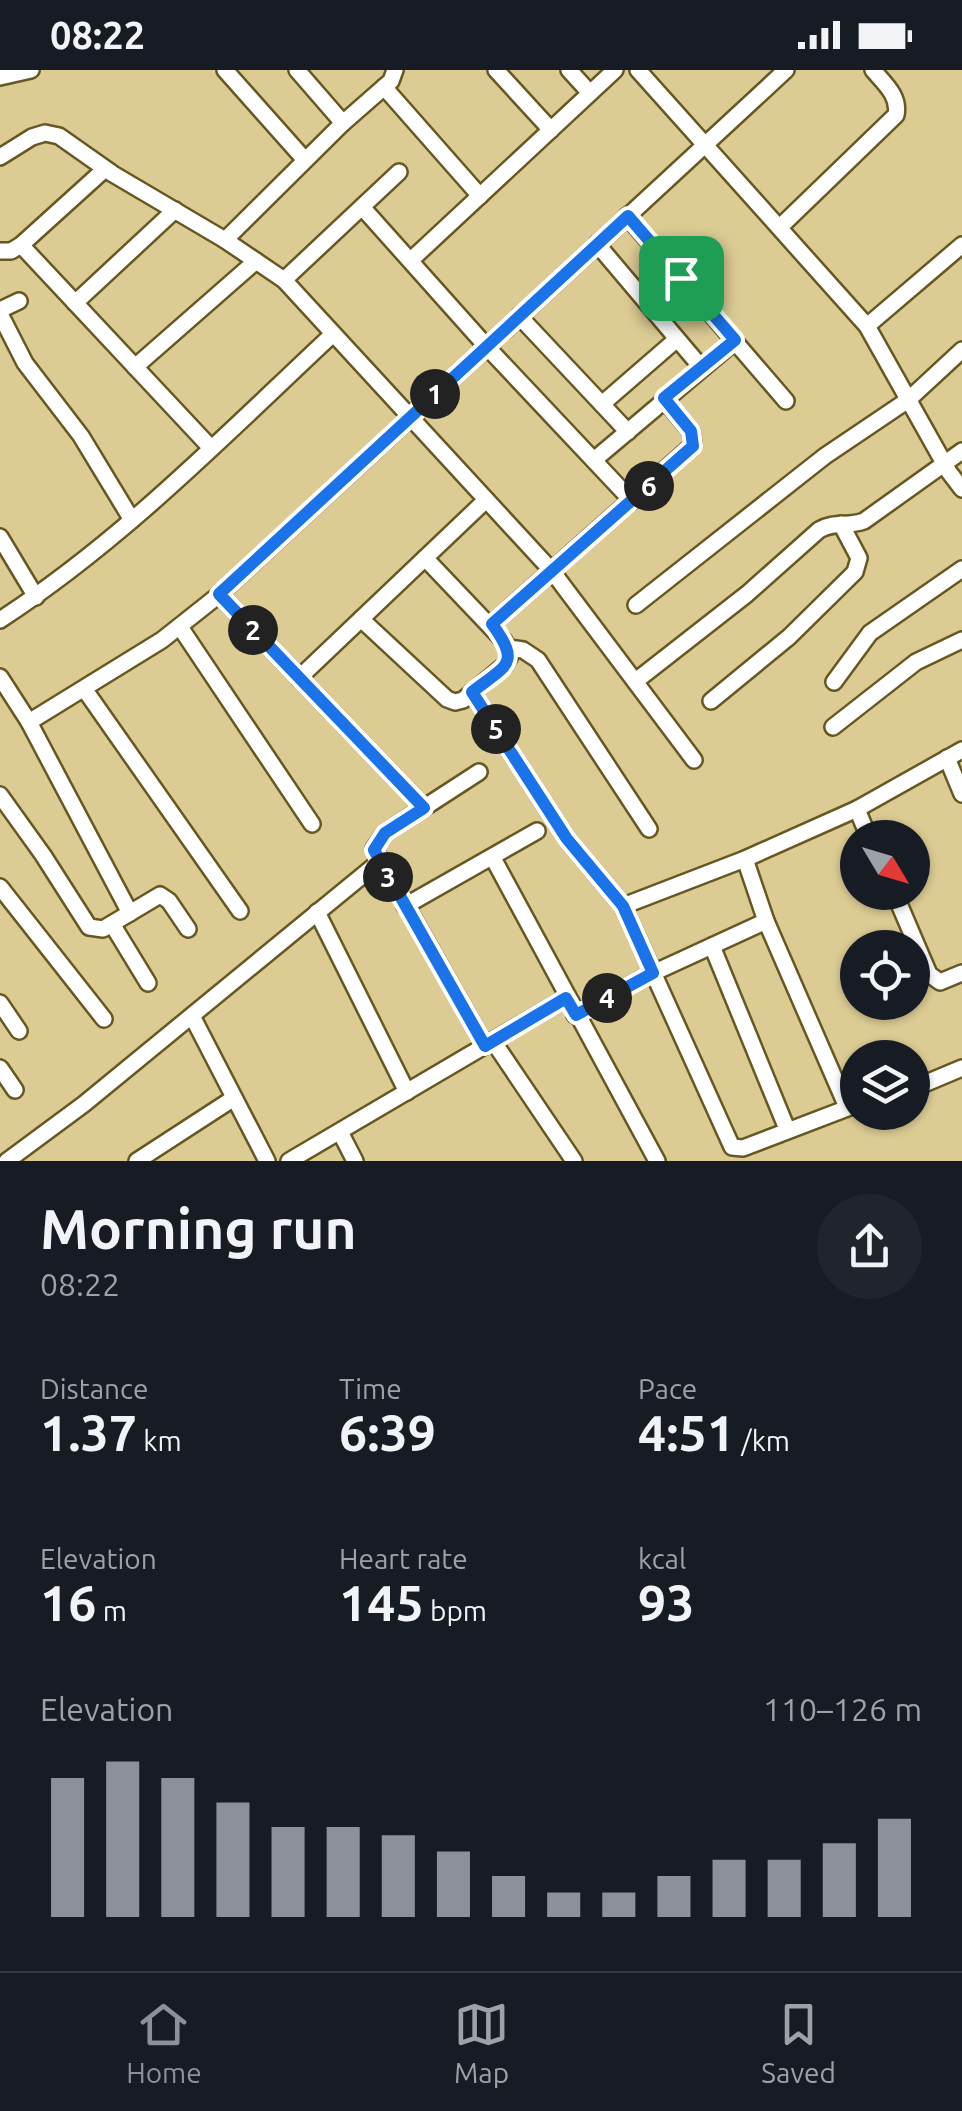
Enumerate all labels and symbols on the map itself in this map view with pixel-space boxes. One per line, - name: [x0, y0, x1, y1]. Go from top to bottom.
- pin: [639, 236, 724, 321]
- pin: 1: [410, 369, 460, 419]
- pin: 6: [624, 461, 674, 511]
- pin: 2: [228, 605, 278, 655]
- pin: 5: [471, 704, 521, 754]
- north arrow: [840, 820, 930, 910]
- pin: 3: [363, 852, 413, 902]
- pin: 4: [582, 973, 632, 1023]

